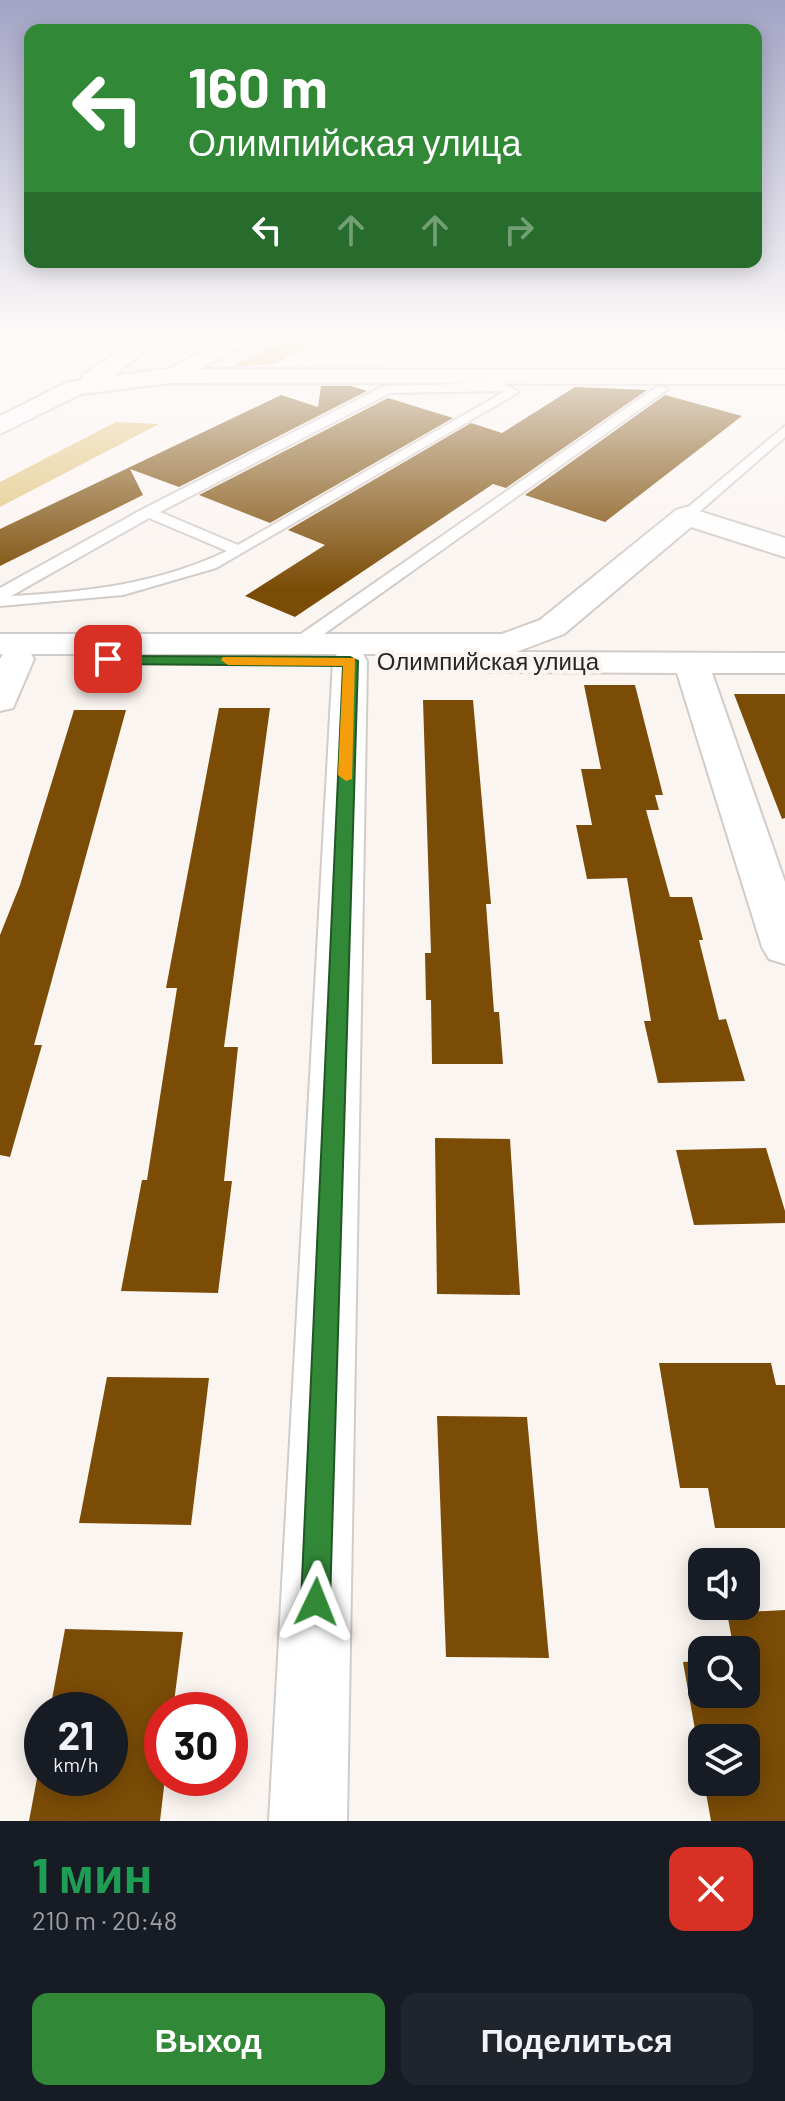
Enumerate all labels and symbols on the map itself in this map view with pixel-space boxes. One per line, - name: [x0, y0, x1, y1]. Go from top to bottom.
- pin: [74, 625, 142, 693]
- street label: Олимпийская улица: [377, 646, 600, 675]
- position arrow: [274, 1560, 358, 1644]
- speed limit sign: 30: [144, 1692, 248, 1796]

